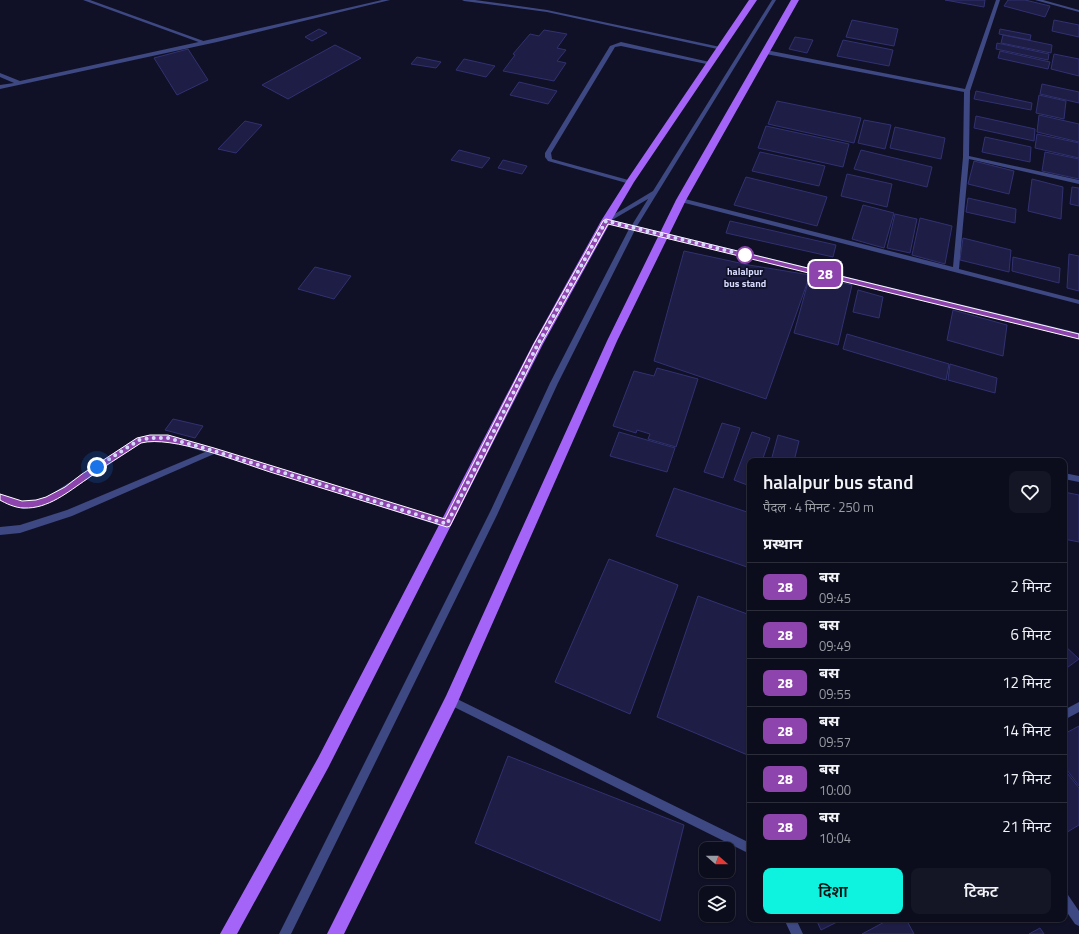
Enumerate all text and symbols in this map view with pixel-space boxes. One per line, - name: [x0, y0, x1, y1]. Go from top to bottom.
- marker: halalpur bus stand: [736, 246, 754, 264]
- line badge: 28: [807, 261, 843, 287]
- text: 28: [817, 263, 833, 284]
- place label: halalpur bus stand: [724, 264, 766, 291]
- your location: [87, 457, 107, 477]
- text: halalpur bus stand: [763, 467, 913, 496]
- button: heart: [1009, 471, 1051, 513]
- text: पैदल · 4 मिनट · 250 m: [763, 497, 874, 517]
- text: प्रस्थान: [763, 532, 802, 555]
- text: बस: [819, 565, 839, 588]
- text: 2 मिनट: [1011, 575, 1051, 598]
- text: 28: [777, 576, 793, 597]
- text: 09:45: [819, 588, 851, 608]
- text: बस: [819, 613, 839, 636]
- text: 6 मिनट: [1011, 623, 1051, 646]
- text: 28: [777, 624, 793, 645]
- text: 09:49: [819, 636, 851, 656]
- text: बस: [819, 661, 839, 684]
- text: 12 मिनट: [1002, 671, 1051, 694]
- text: 28: [777, 672, 793, 693]
- text: 09:55: [819, 684, 851, 704]
- text: बस: [819, 709, 839, 732]
- text: 14 मिनट: [1002, 719, 1051, 742]
- text: 28: [777, 720, 793, 741]
- text: 09:57: [819, 732, 851, 752]
- text: बस: [819, 757, 839, 780]
- text: 17 मिनट: [1002, 767, 1051, 790]
- text: 28: [777, 768, 793, 789]
- text: 10:00: [819, 780, 851, 800]
- text: बस: [819, 805, 839, 828]
- text: 21 मिनट: [1002, 815, 1051, 838]
- text: 28: [777, 816, 793, 837]
- text: 10:04: [819, 828, 851, 848]
- north arrow: [699, 842, 735, 878]
- map controls: [699, 842, 735, 922]
- button: दिशा: [763, 868, 903, 914]
- button: टिकट: [911, 868, 1051, 914]
- button: layers: [699, 886, 735, 922]

